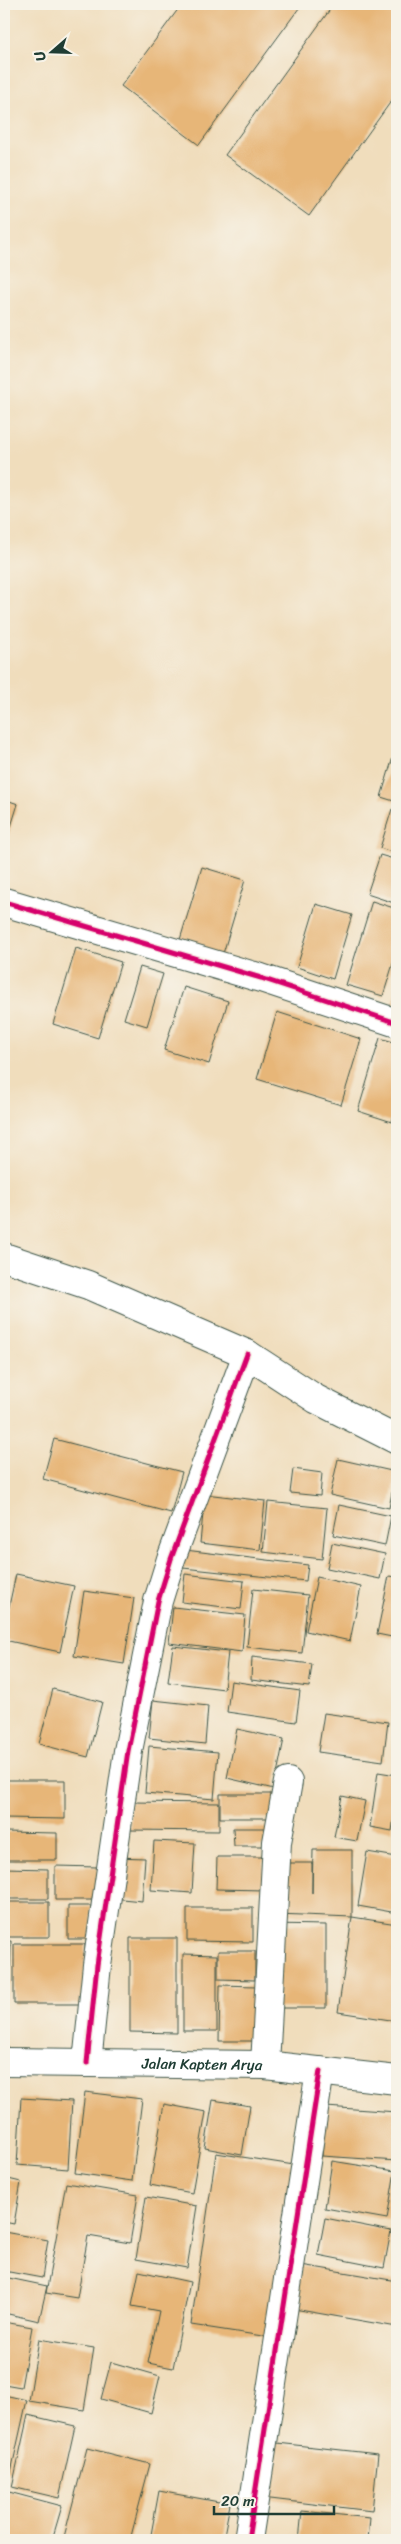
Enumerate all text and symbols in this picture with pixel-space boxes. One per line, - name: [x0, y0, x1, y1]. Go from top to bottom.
- north arrow: [28, 28, 78, 78]
- text: U: [27, 47, 54, 65]
- street label: Jalan Kapten Arya: [141, 2051, 263, 2078]
- scale bar: [214, 2484, 334, 2516]
- text: 20 m: [221, 2488, 255, 2514]

